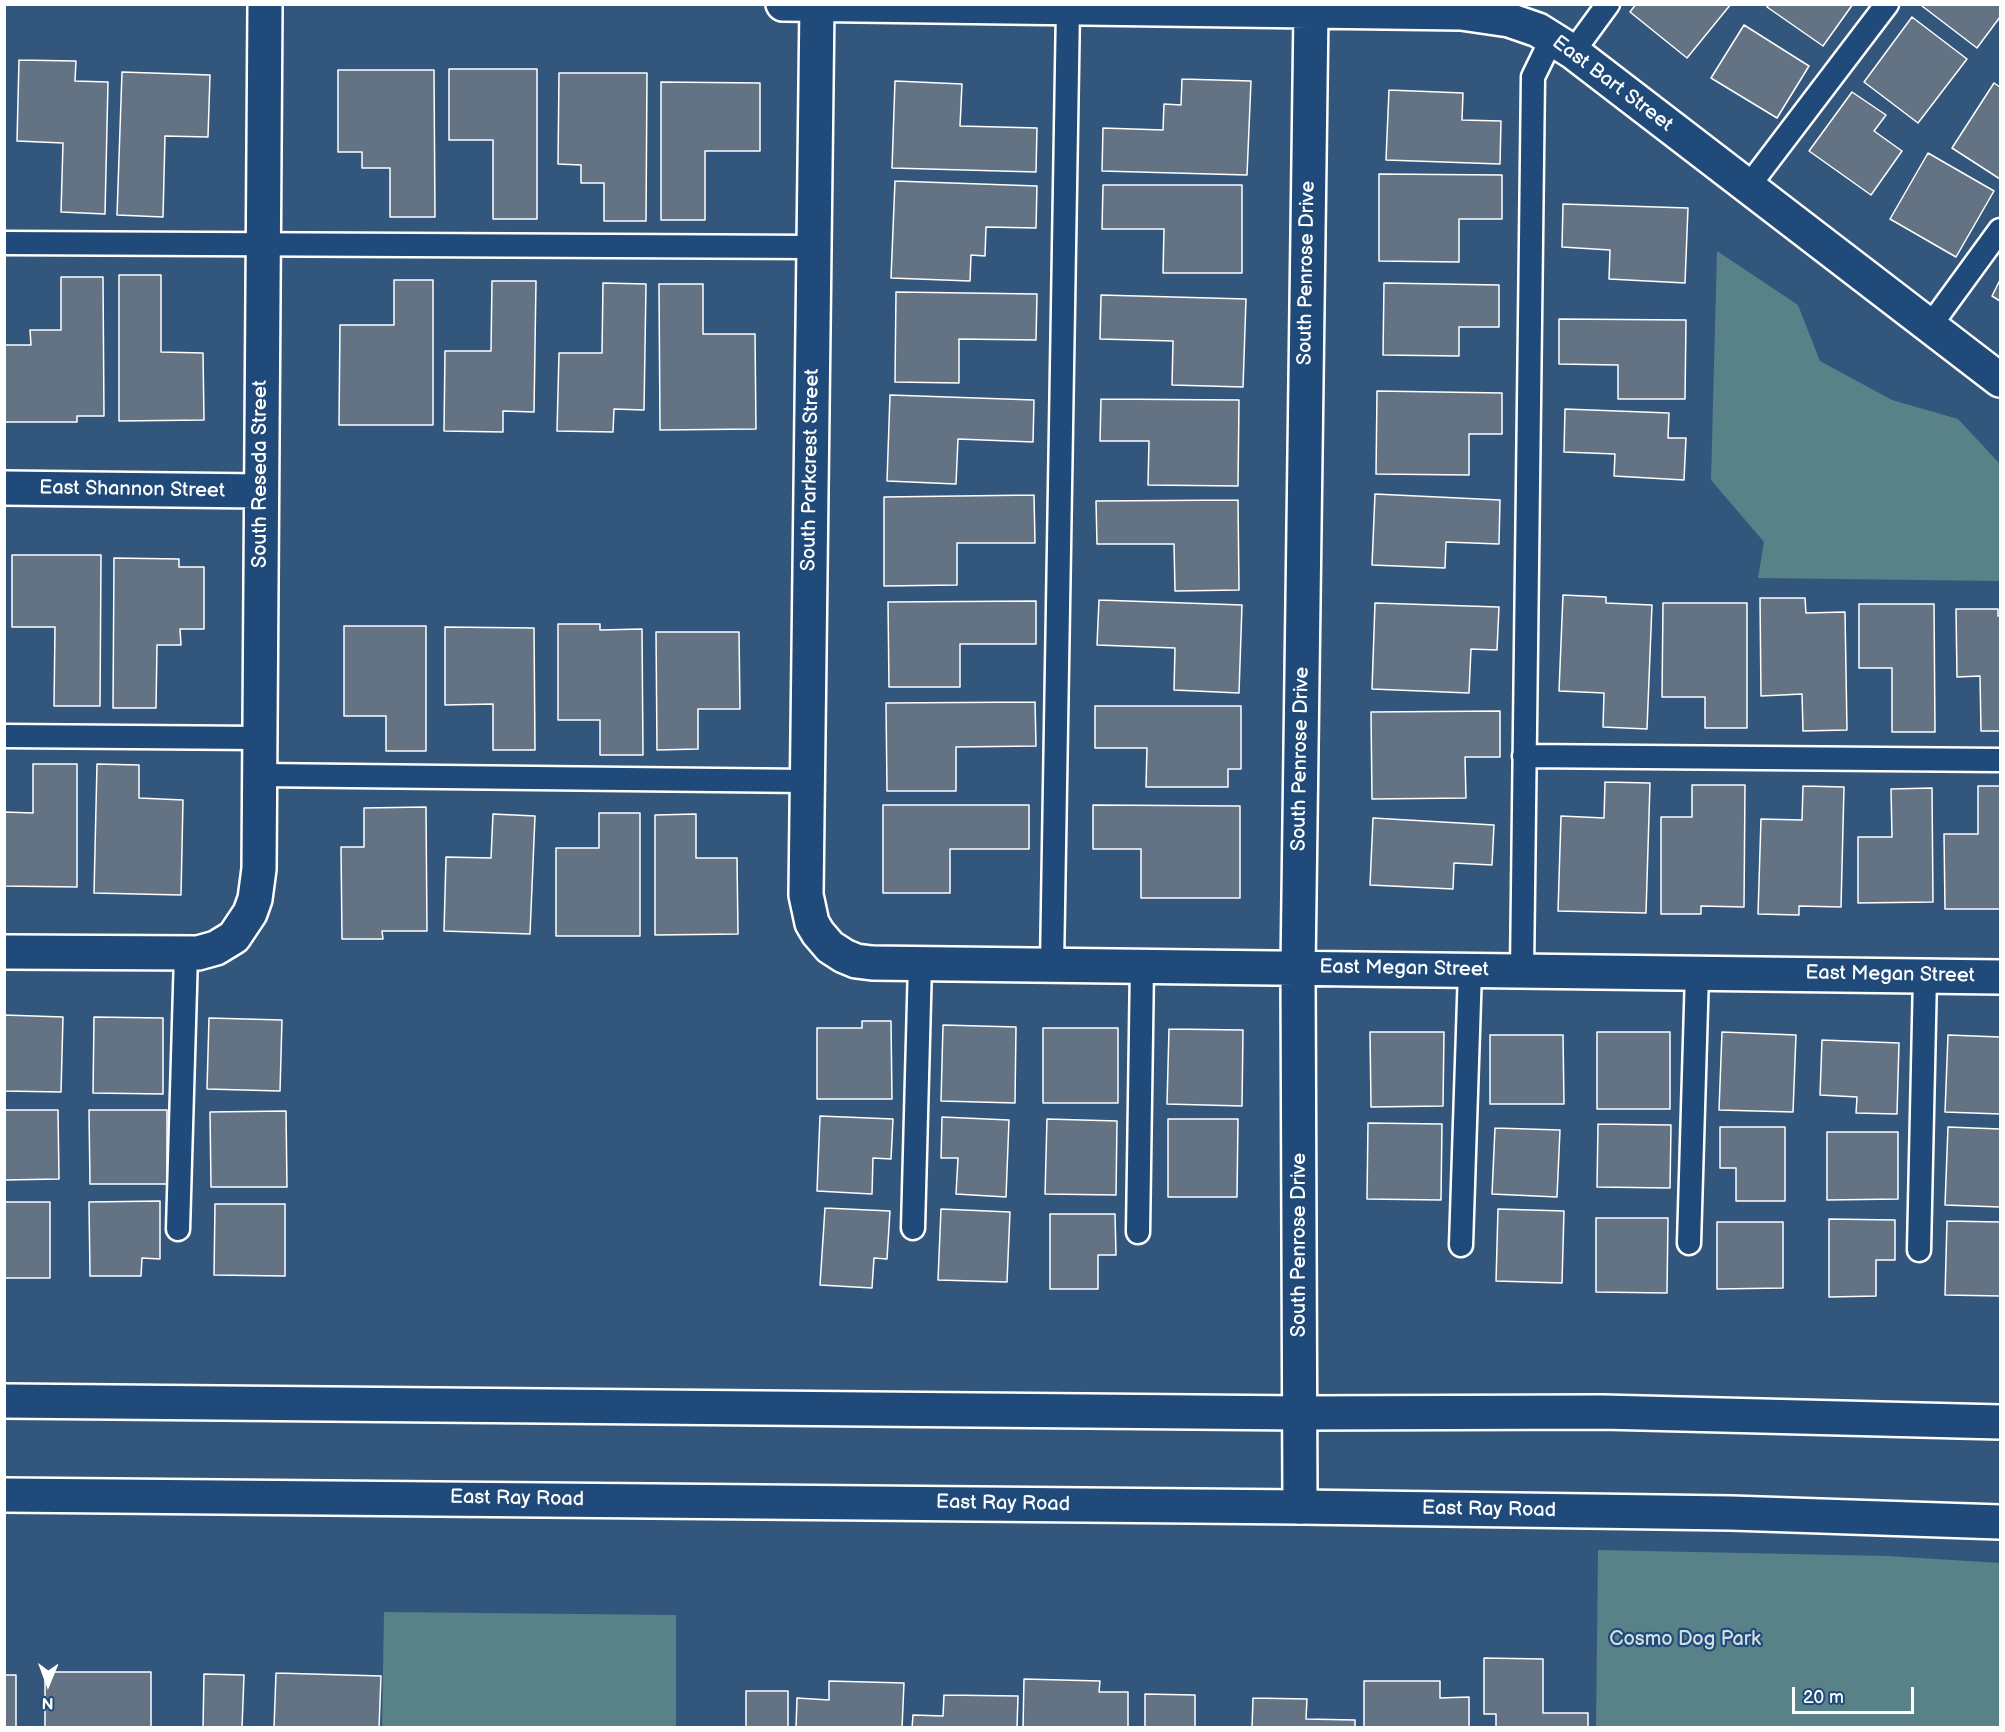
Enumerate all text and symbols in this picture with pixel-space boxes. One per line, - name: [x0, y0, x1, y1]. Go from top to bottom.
- street label: East Bart Street: [1547, 31, 1677, 137]
- street label: South Penrose Drive: [1293, 181, 1321, 365]
- street label: South Parkcrest Street: [797, 369, 825, 571]
- street label: South Reseda Street: [249, 380, 273, 568]
- street label: East Shannon Street: [39, 476, 225, 504]
- street label: South Penrose Drive: [1287, 667, 1315, 851]
- street label: East Megan Street: [1319, 956, 1489, 982]
- street label: East Megan Street: [1805, 962, 1975, 988]
- street label: South Penrose Drive: [1288, 1153, 1312, 1337]
- street label: East Ray Road: [450, 1486, 584, 1512]
- street label: East Ray Road: [936, 1491, 1070, 1517]
- street label: East Ray Road: [1422, 1497, 1556, 1523]
- park label: Cosmo Dog Park: [1609, 1628, 1761, 1652]
- north arrow: [18, 1654, 78, 1714]
- scale bar: [1795, 1675, 1916, 1713]
- text: 20 m: [1803, 1687, 1844, 1708]
- text: N: [41, 1693, 54, 1712]

